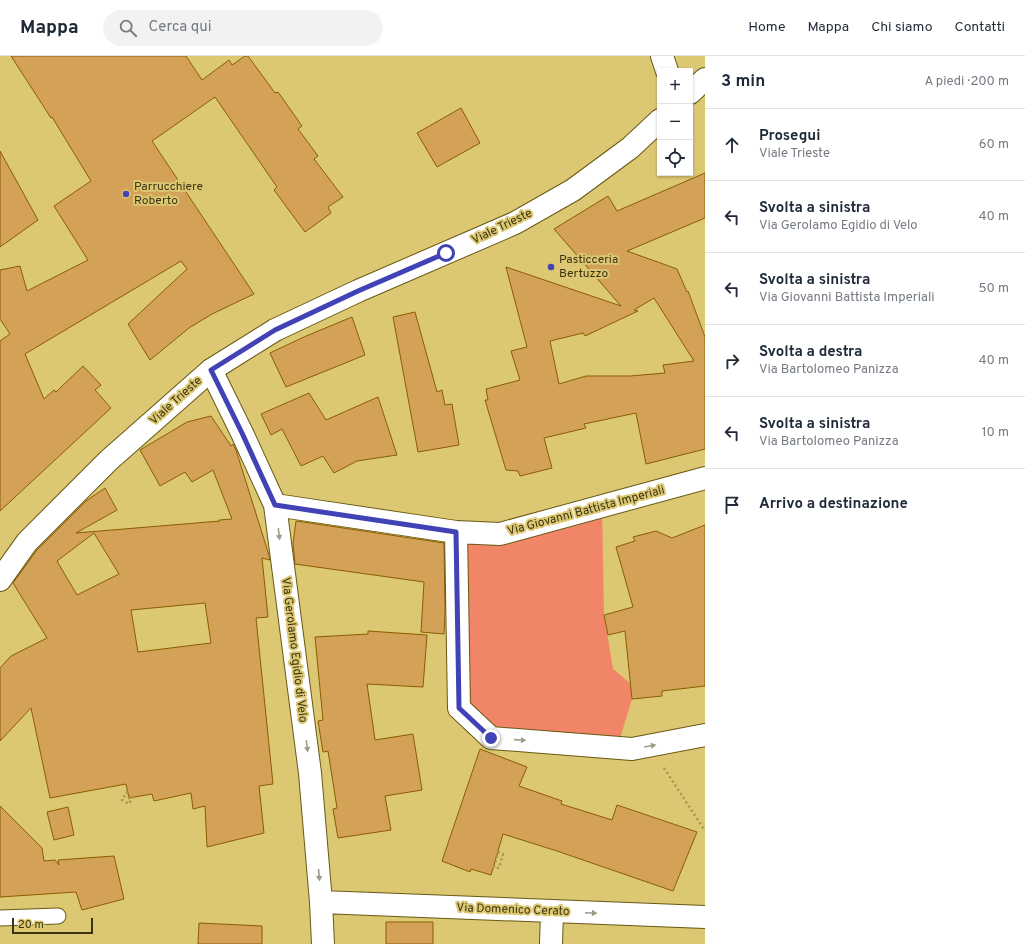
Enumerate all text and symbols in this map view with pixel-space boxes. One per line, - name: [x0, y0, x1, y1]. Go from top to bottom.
- search box: [103, 10, 383, 46]
- text: Mappa: [20, 16, 79, 40]
- icon: search: [117, 17, 139, 39]
- text: Cerca qui: [149, 18, 212, 37]
- text: Home: [748, 19, 785, 36]
- text: Mappa: [807, 19, 849, 36]
- text: Chi siamo: [871, 19, 933, 36]
- text: Contatti: [955, 19, 1005, 36]
- map controls: [657, 68, 693, 176]
- button: +: [657, 68, 693, 104]
- text: 3 min: [721, 71, 765, 93]
- text: A piedi · 200 m: [924, 74, 1009, 90]
- button: −: [657, 104, 693, 140]
- text: Prosegui: [759, 127, 820, 146]
- icon: ahead: [721, 134, 743, 156]
- text: 60 m: [979, 137, 1009, 153]
- button: locate: [657, 140, 693, 176]
- text: Viale Trieste: [759, 146, 830, 162]
- place label: Parrucchiere Roberto: [134, 179, 203, 209]
- marker: Parrucchiere Roberto: [121, 189, 131, 199]
- text: Svolta a sinistra: [759, 199, 870, 218]
- street label: Viale Trieste: [469, 205, 535, 249]
- icon: left: [721, 206, 743, 228]
- text: 40 m: [979, 209, 1009, 225]
- text: Via Gerolamo Egidio di Velo: [759, 218, 918, 234]
- route start: [437, 244, 455, 262]
- place label: Pasticceria Bertuzzo: [559, 252, 618, 282]
- marker: Pasticceria Bertuzzo: [546, 262, 556, 272]
- text: Svolta a sinistra: [759, 271, 870, 290]
- icon: left: [721, 278, 743, 300]
- text: 50 m: [979, 281, 1009, 297]
- text: Via Giovanni Battista Imperiali: [759, 290, 935, 306]
- text: Svolta a destra: [759, 343, 862, 362]
- icon: right: [721, 350, 743, 372]
- text: 40 m: [979, 353, 1009, 369]
- text: Via Bartolomeo Panizza: [759, 362, 898, 378]
- street label: Viale Trieste: [146, 373, 206, 429]
- text: Svolta a sinistra: [759, 415, 870, 434]
- icon: left: [721, 422, 743, 444]
- text: 10 m: [982, 425, 1009, 441]
- text: Via Bartolomeo Panizza: [759, 434, 898, 450]
- street label: Via Giovanni Battista Imperiali: [506, 482, 666, 540]
- icon: arrive: [721, 494, 743, 516]
- text: Arrivo a destinazione: [759, 495, 908, 514]
- one-way arrow: [276, 528, 282, 540]
- street label: Via Gerolamo Egidio di Velo: [277, 576, 311, 724]
- route end: [482, 729, 500, 747]
- one-way arrow: [514, 737, 526, 744]
- one-way arrow: [304, 740, 310, 752]
- one-way arrow: [643, 742, 656, 748]
- one-way arrow: [316, 869, 322, 882]
- street label: Via Domenico Cerato: [456, 900, 570, 920]
- one-way arrow: [585, 909, 597, 916]
- scale bar: [12, 916, 93, 935]
- text: 20 m: [18, 918, 44, 932]

